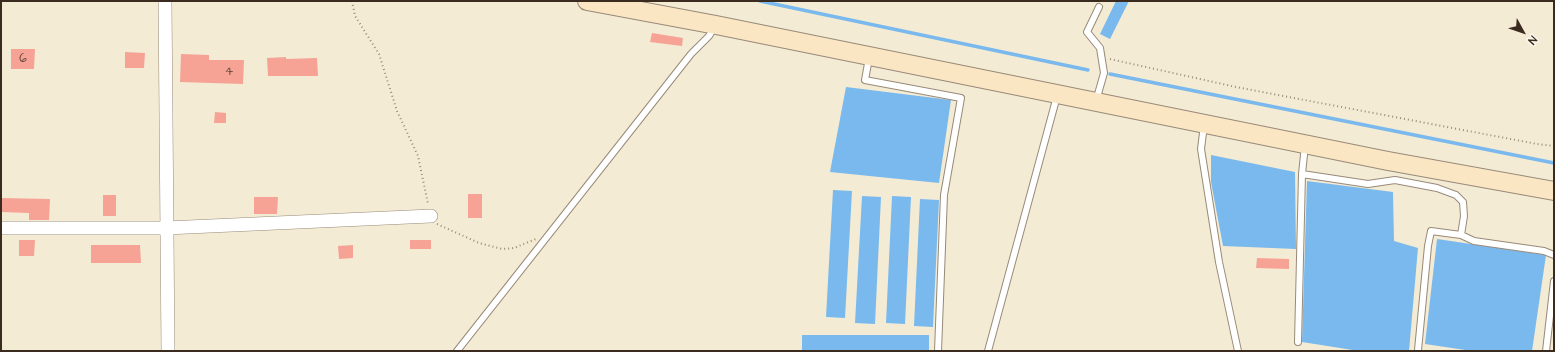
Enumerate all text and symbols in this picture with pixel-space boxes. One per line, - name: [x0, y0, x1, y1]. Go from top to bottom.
- north arrow: [1503, 12, 1543, 52]
- text: N: [1525, 33, 1541, 48]
- house number: 6: [19, 52, 27, 66]
- house number: 4: [225, 65, 233, 79]

